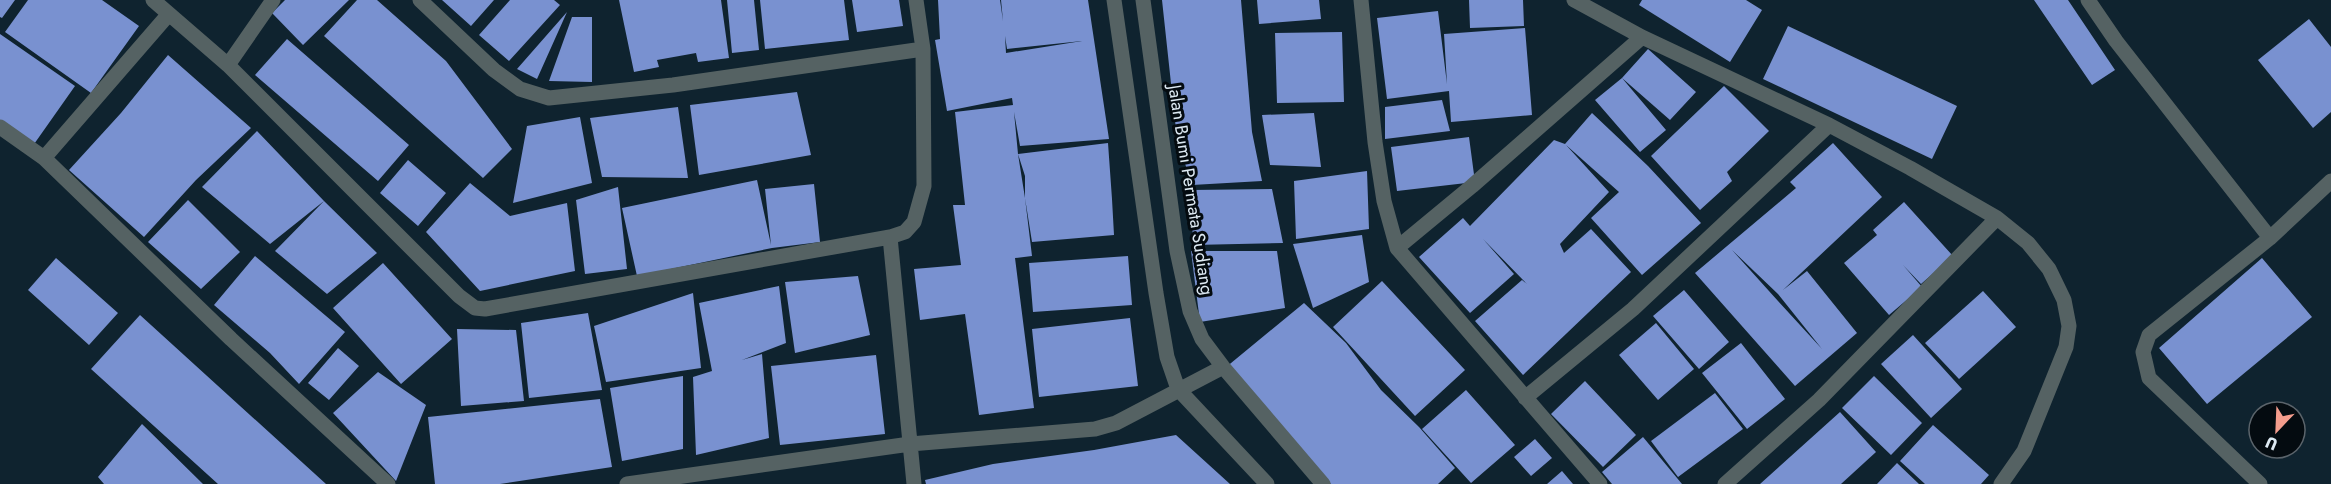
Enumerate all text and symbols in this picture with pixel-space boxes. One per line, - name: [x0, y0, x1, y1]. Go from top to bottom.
- street label: Jalan Bumi Permata Sudiang: [1161, 81, 1220, 297]
- north arrow: [2247, 400, 2307, 460]
- text: U: [2262, 431, 2281, 456]

